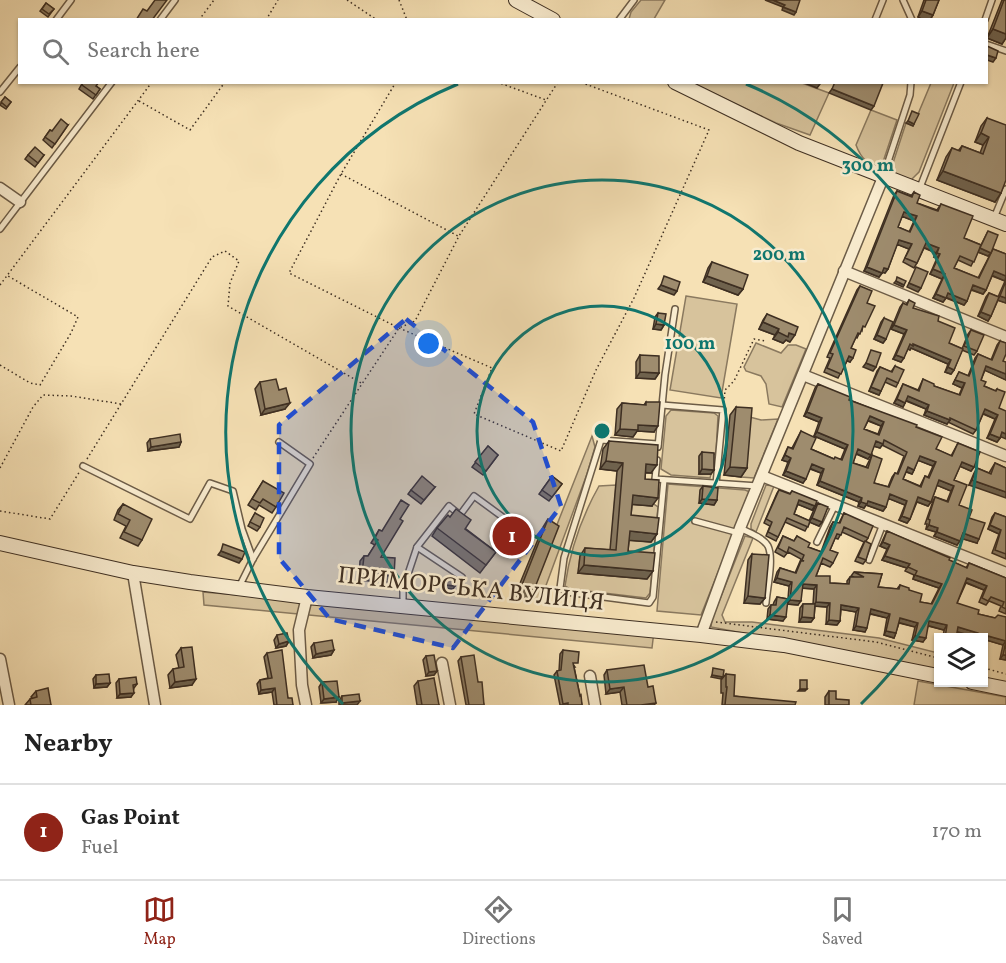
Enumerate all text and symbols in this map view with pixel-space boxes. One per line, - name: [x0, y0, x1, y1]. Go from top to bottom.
- search box: [18, 18, 988, 84]
- icon: search: [39, 35, 72, 68]
- text: Search here: [87, 36, 200, 67]
- text: 300 m: [842, 154, 894, 179]
- text: 200 m: [753, 243, 805, 268]
- your location: [414, 329, 443, 358]
- text: 100 m: [665, 332, 715, 357]
- centre of rings: [592, 421, 612, 441]
- pin: 1: [492, 514, 532, 558]
- street label: ПРИМОРСЬКА ВУЛИЦЯ: [336, 559, 606, 621]
- map controls: [934, 633, 988, 687]
- button: layers: [934, 633, 988, 687]
- text: Nearby: [24, 726, 113, 762]
- text: Gas Point: [81, 803, 180, 834]
- text: 1: [39, 818, 48, 846]
- text: 170 m: [932, 818, 982, 846]
- text: Fuel: [81, 834, 118, 862]
- tab: Map: [143, 893, 176, 951]
- tab: Directions: [462, 893, 536, 951]
- tab: Saved: [822, 893, 863, 951]

